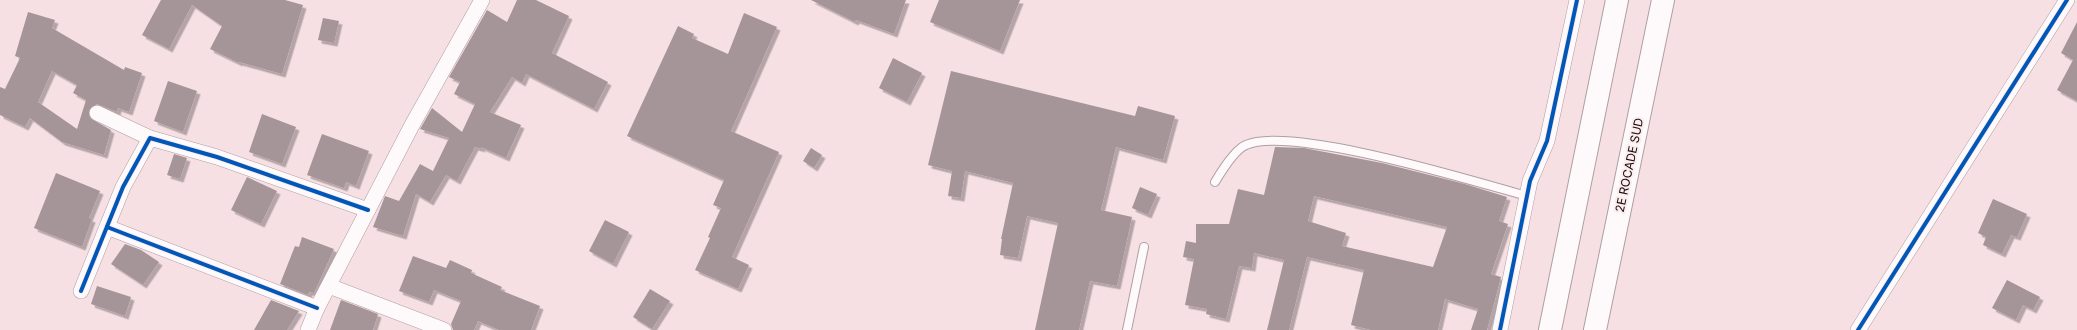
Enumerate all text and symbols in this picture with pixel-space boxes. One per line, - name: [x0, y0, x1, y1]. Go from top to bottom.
- street label: 2E ROCADE SUD: [1612, 116, 1646, 214]

